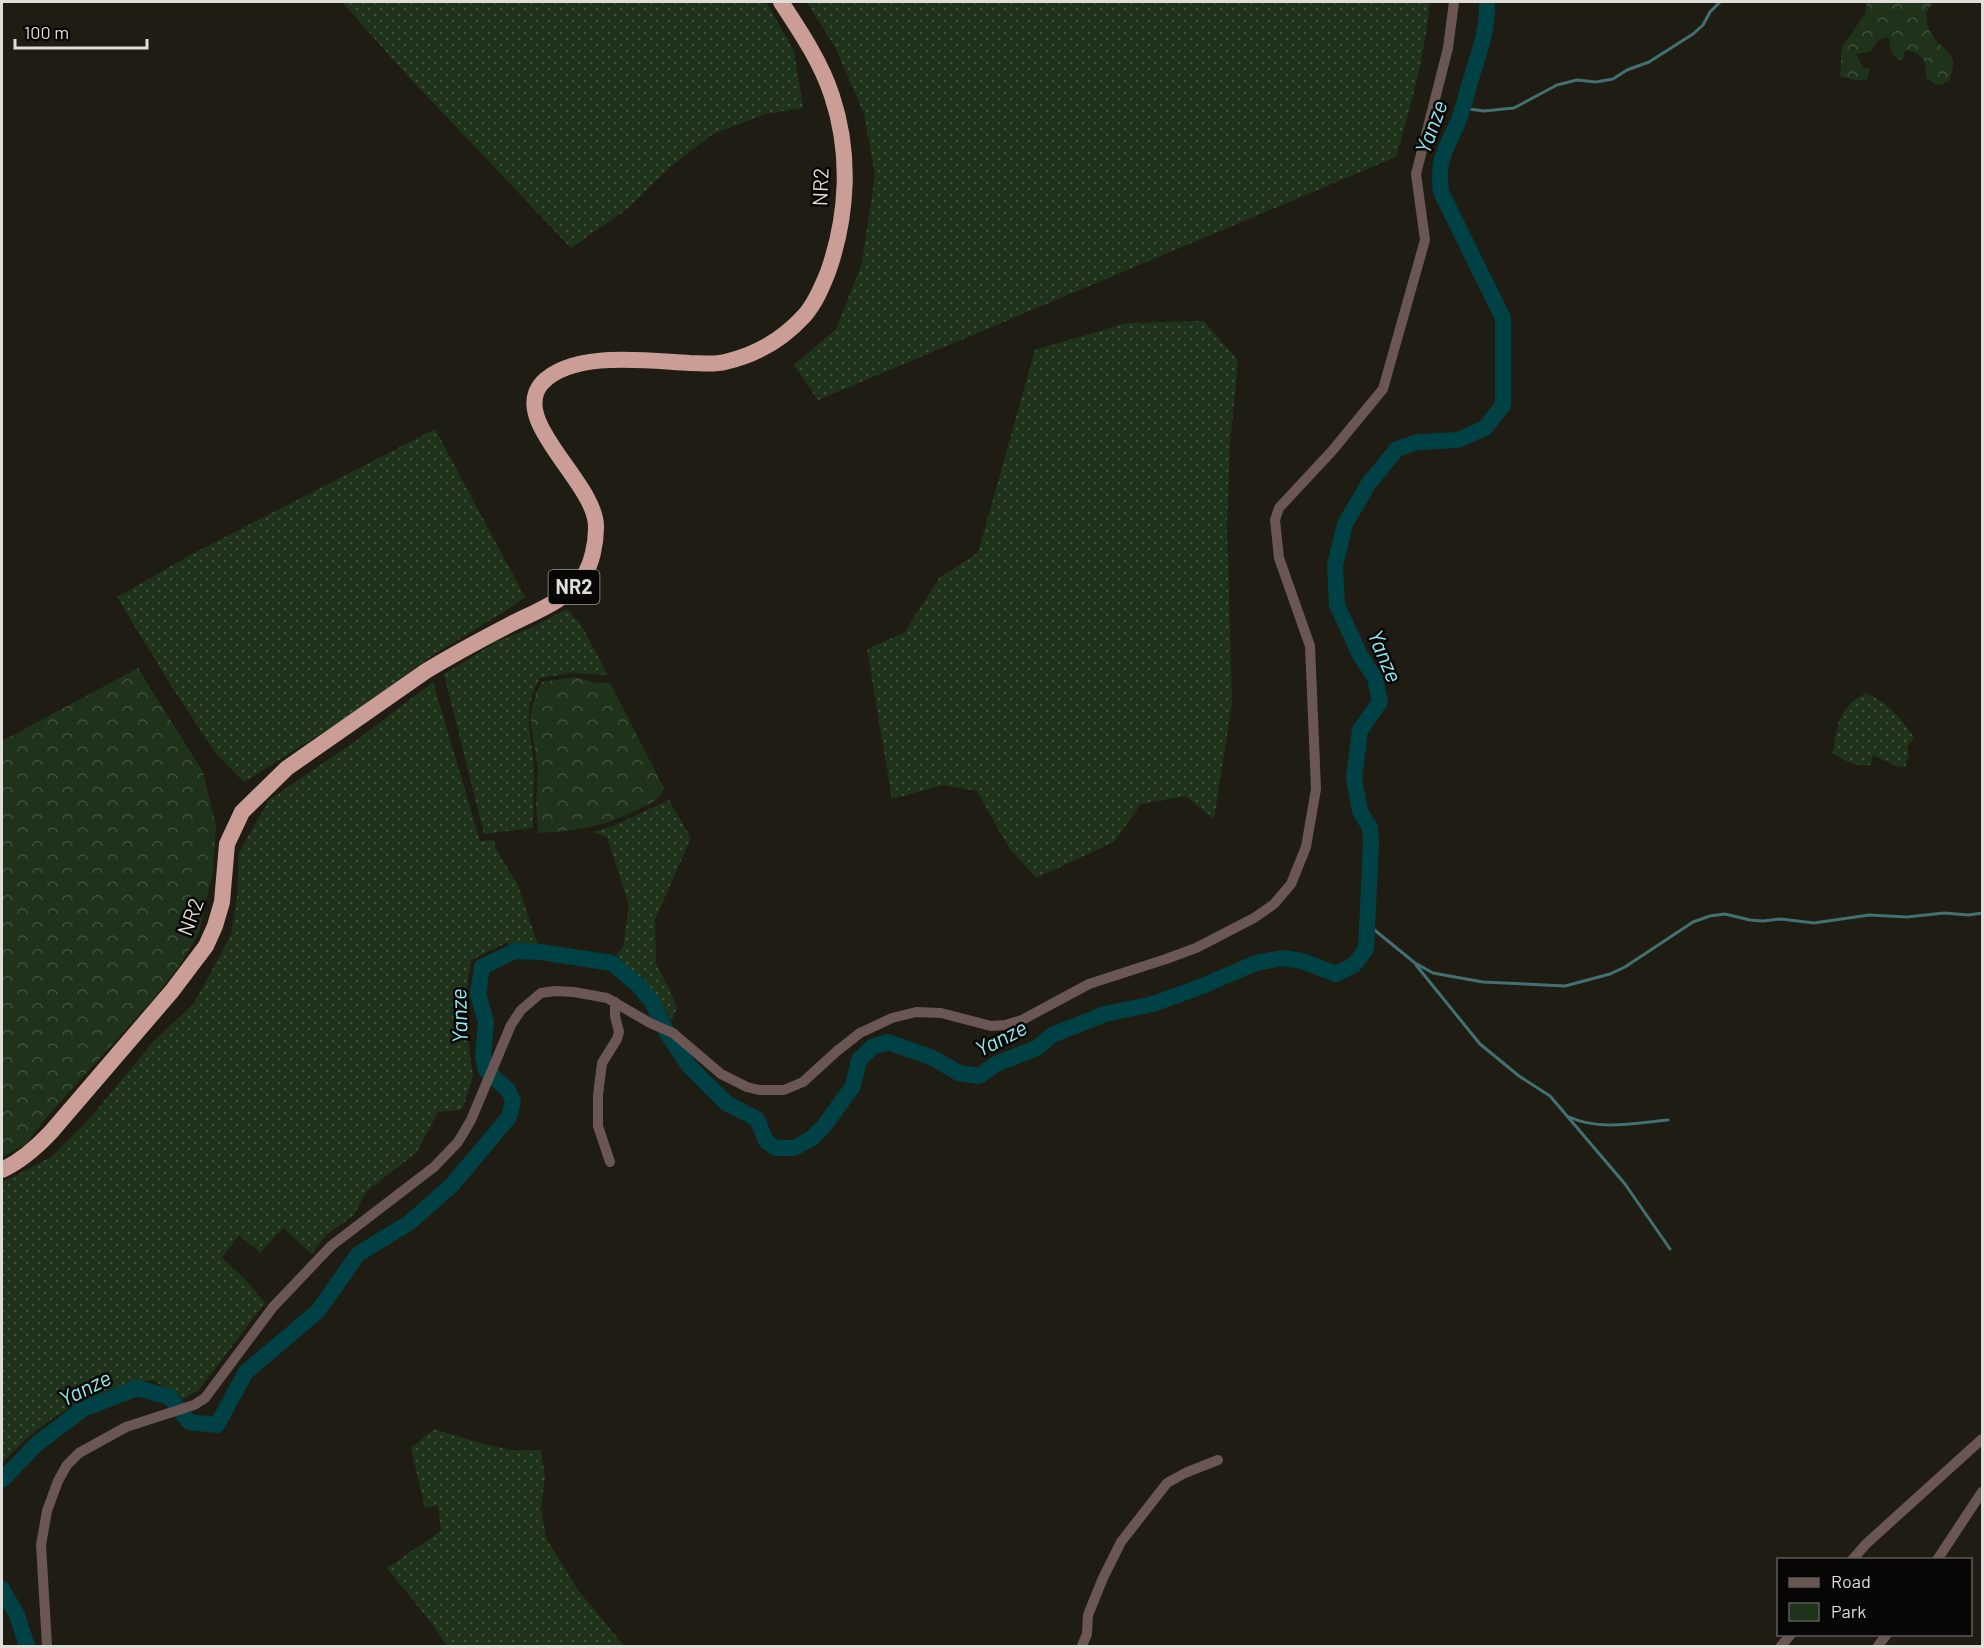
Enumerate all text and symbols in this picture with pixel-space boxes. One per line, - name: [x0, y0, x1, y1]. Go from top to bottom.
- scale bar: [15, 12, 147, 50]
- text: 100 m: [24, 21, 69, 43]
- water label: Yanze: [1409, 97, 1452, 157]
- street label: NR2: [806, 167, 833, 207]
- road number: NR2: [548, 570, 600, 604]
- water label: Yanze: [1363, 625, 1409, 686]
- street label: NR2: [171, 894, 208, 939]
- water label: Yanze: [444, 988, 472, 1044]
- water label: Yanze: [970, 1013, 1031, 1061]
- water label: Yanze: [54, 1363, 115, 1411]
- legend: [1777, 1558, 1972, 1636]
- text: Road: [1831, 1570, 1871, 1592]
- text: Park: [1831, 1600, 1866, 1622]

